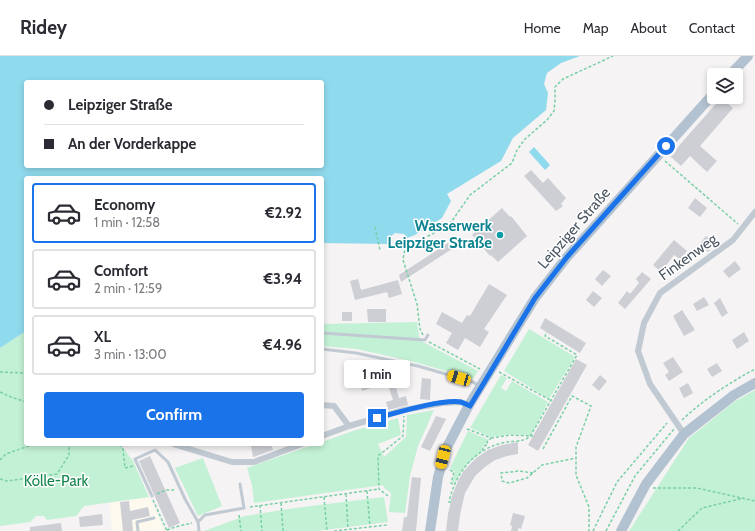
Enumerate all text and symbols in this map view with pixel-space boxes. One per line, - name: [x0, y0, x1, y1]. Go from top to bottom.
- text: Ridey: [20, 16, 67, 39]
- text: Home: [524, 19, 561, 37]
- text: Map: [583, 19, 608, 37]
- text: About: [630, 19, 667, 37]
- text: Contact: [689, 19, 735, 37]
- map controls: [707, 68, 743, 104]
- button: layers: [707, 68, 743, 104]
- text: Leipziger Straße: [68, 96, 173, 114]
- text: An der Vorderkappe: [68, 135, 196, 153]
- route start: [657, 137, 675, 155]
- street label: Leipziger Straße: [534, 184, 614, 272]
- icon: car: [46, 195, 82, 231]
- text: Economy: [94, 196, 155, 214]
- text: €2.92: [265, 204, 302, 222]
- text: 1 min · 12:58: [94, 214, 160, 230]
- place label: Wasserwerk Leipziger Straße: [388, 217, 493, 252]
- marker: Wasserwerk Leipziger Straße: [495, 230, 505, 240]
- street label: Finkenweg: [655, 230, 721, 284]
- icon: car: [46, 261, 82, 297]
- text: Comfort: [94, 262, 148, 280]
- text: €3.94: [263, 270, 302, 288]
- text: 2 min · 12:59: [94, 280, 162, 296]
- icon: car: [46, 327, 82, 363]
- text: XL: [94, 328, 111, 346]
- text: €4.96: [263, 336, 302, 354]
- text: 3 min · 13:00: [94, 346, 166, 362]
- callout: 1 min: [344, 360, 410, 388]
- text: 1 min: [362, 366, 392, 382]
- car: [446, 369, 472, 387]
- button: Confirm: [44, 392, 304, 438]
- route end: [368, 409, 386, 427]
- car: [434, 444, 452, 470]
- park label: Kölle-Park: [24, 472, 88, 490]

